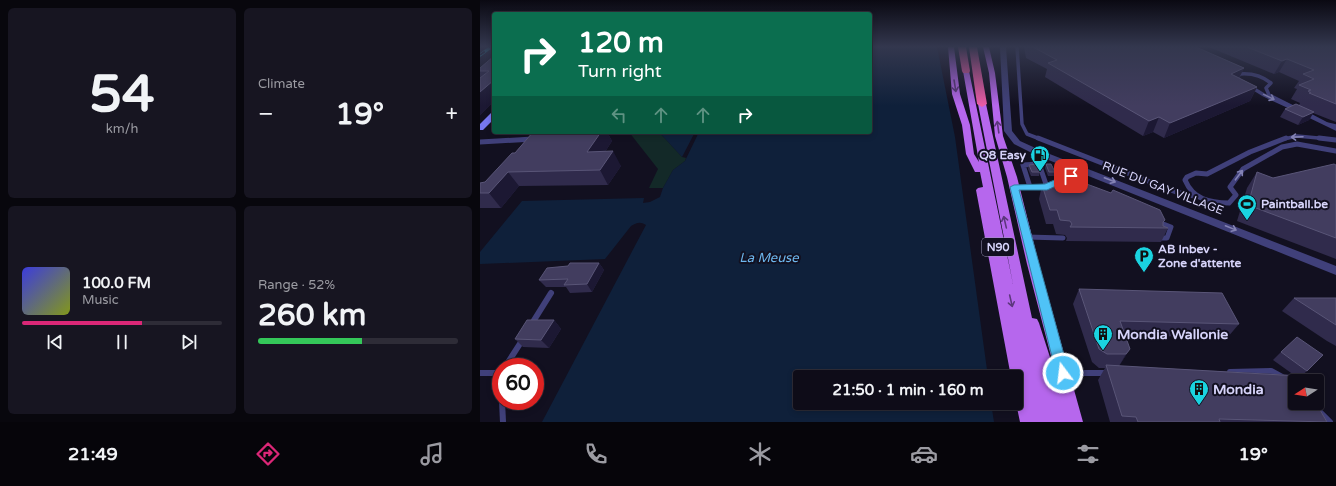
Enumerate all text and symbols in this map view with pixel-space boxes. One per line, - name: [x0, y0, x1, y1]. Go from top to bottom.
- text: 120 m: [578, 26, 664, 60]
- icon: right: [512, 28, 564, 80]
- text: Turn right: [578, 60, 662, 82]
- text: 54: [89, 63, 155, 126]
- text: Climate: [258, 76, 305, 92]
- one-way arrow: [951, 79, 959, 92]
- one-way arrow: [1262, 94, 1274, 101]
- text: 19°: [335, 96, 384, 133]
- text: −: [258, 101, 274, 127]
- text: +: [446, 101, 458, 127]
- icon: left: [608, 104, 630, 126]
- icon: ahead: [650, 104, 672, 126]
- icon: ahead: [692, 104, 714, 126]
- icon: right: [734, 104, 756, 126]
- text: km/h: [106, 121, 138, 137]
- one-way arrow: [994, 121, 1002, 134]
- one-way arrow: [1291, 133, 1304, 141]
- fuel station icon: Q8 Easy: [1029, 144, 1051, 172]
- place label: Q8 Easy: [979, 148, 1027, 163]
- street label: RUE DU GAY VILLAGE: [1100, 158, 1226, 218]
- pin: [1054, 159, 1088, 193]
- icon: arrive: [1060, 165, 1082, 187]
- one-way arrow: [1235, 169, 1243, 180]
- one-way arrow: [1103, 177, 1115, 185]
- sports icon: Paintball.be: [1236, 193, 1258, 221]
- place label: Paintball.be: [1261, 197, 1328, 211]
- one-way arrow: [1000, 215, 1008, 228]
- one-way arrow: [1224, 225, 1236, 233]
- road number: N90: [982, 238, 1014, 256]
- place label: AB Inbev - Zone d'attente: [1158, 242, 1242, 270]
- parking icon: AB Inbev - Zone d'attente: [1133, 245, 1155, 273]
- water label: La Meuse: [739, 250, 799, 266]
- text: 100.0 FM: [82, 274, 151, 292]
- text: Range · 52%: [258, 277, 335, 293]
- text: Music: [82, 292, 119, 308]
- one-way arrow: [1007, 295, 1015, 308]
- text: 260 km: [258, 297, 366, 334]
- building icon: Mondia Wallonie: [1092, 323, 1114, 351]
- place label: Mondia Wallonie: [1117, 326, 1228, 343]
- icon: previous: [44, 331, 66, 353]
- icon: pause: [111, 331, 133, 353]
- icon: next: [178, 331, 200, 353]
- position arrow: [1042, 352, 1084, 394]
- speed limit sign: 60: [492, 358, 544, 410]
- north arrow: [1288, 374, 1324, 410]
- map controls: [1288, 374, 1324, 410]
- building icon: Mondia: [1188, 378, 1210, 406]
- text: 21:50 · 1 min · 160 m: [833, 381, 983, 399]
- place label: Mondia: [1213, 381, 1264, 398]
- icon: directions: [254, 440, 282, 468]
- icon: music: [418, 440, 446, 468]
- icon: phone: [582, 440, 610, 468]
- icon: climate: [746, 440, 774, 468]
- icon: car: [910, 440, 938, 468]
- icon: filters: [1074, 440, 1102, 468]
- text: 21:49: [68, 443, 118, 465]
- text: 19°: [1238, 443, 1268, 465]

